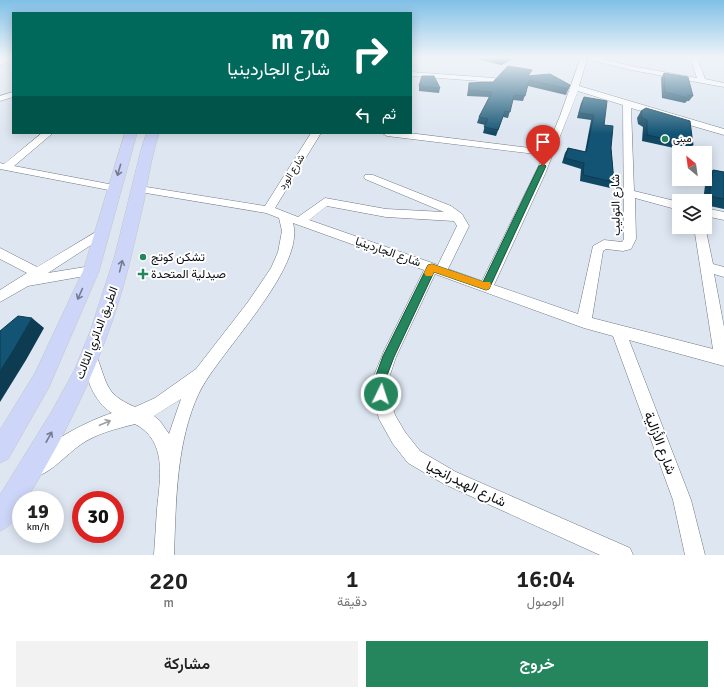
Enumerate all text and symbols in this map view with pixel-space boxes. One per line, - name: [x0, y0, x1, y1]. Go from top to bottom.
- text: 70 m: [271, 23, 330, 57]
- icon: right: [344, 28, 396, 80]
- text: شارع الجاردينيا: [227, 58, 330, 80]
- icon: left: [352, 104, 374, 126]
- text: ثم: [382, 105, 396, 123]
- pin: [526, 125, 560, 166]
- icon: arrive: [532, 131, 554, 153]
- place label: مبنى: [673, 133, 692, 145]
- marker: مبنى: [660, 134, 670, 144]
- north arrow: [672, 146, 712, 186]
- map controls: [672, 146, 712, 234]
- street label: شارع الورد: [276, 152, 308, 192]
- one-way arrow: [115, 163, 122, 176]
- street label: شارع التوليب: [608, 174, 625, 236]
- button: layers: [672, 194, 712, 234]
- street label: شارع الجاردينيا: [353, 234, 423, 271]
- place label: تشكن كوتج: [151, 250, 205, 266]
- marker: تشكن كوتج: [138, 252, 148, 262]
- one-way arrow: [117, 259, 125, 272]
- place label: صيدلية المتحدة: [151, 267, 226, 282]
- marker: صيدلية المتحدة: [138, 269, 148, 279]
- street label: الطريق الدائري الثالث: [72, 285, 123, 382]
- one-way arrow: [76, 287, 83, 299]
- position arrow: [360, 373, 402, 415]
- street label: شارع الأزالية: [638, 409, 680, 478]
- one-way arrow: [99, 419, 111, 427]
- one-way arrow: [46, 431, 54, 443]
- street label: شارع الهيدرانجيا: [422, 457, 509, 513]
- speed limit sign: 30: [72, 491, 124, 543]
- text: 19: [27, 499, 49, 524]
- text: km/h: [27, 521, 49, 533]
- text: 1: [346, 564, 359, 594]
- text: 16:04: [516, 564, 575, 594]
- text: 220: [149, 566, 188, 596]
- text: دقيقة: [337, 594, 367, 610]
- text: الوصول: [527, 594, 564, 610]
- text: m: [163, 595, 174, 611]
- button: مشاركة: [16, 641, 358, 687]
- button: خروج: [366, 641, 708, 687]

